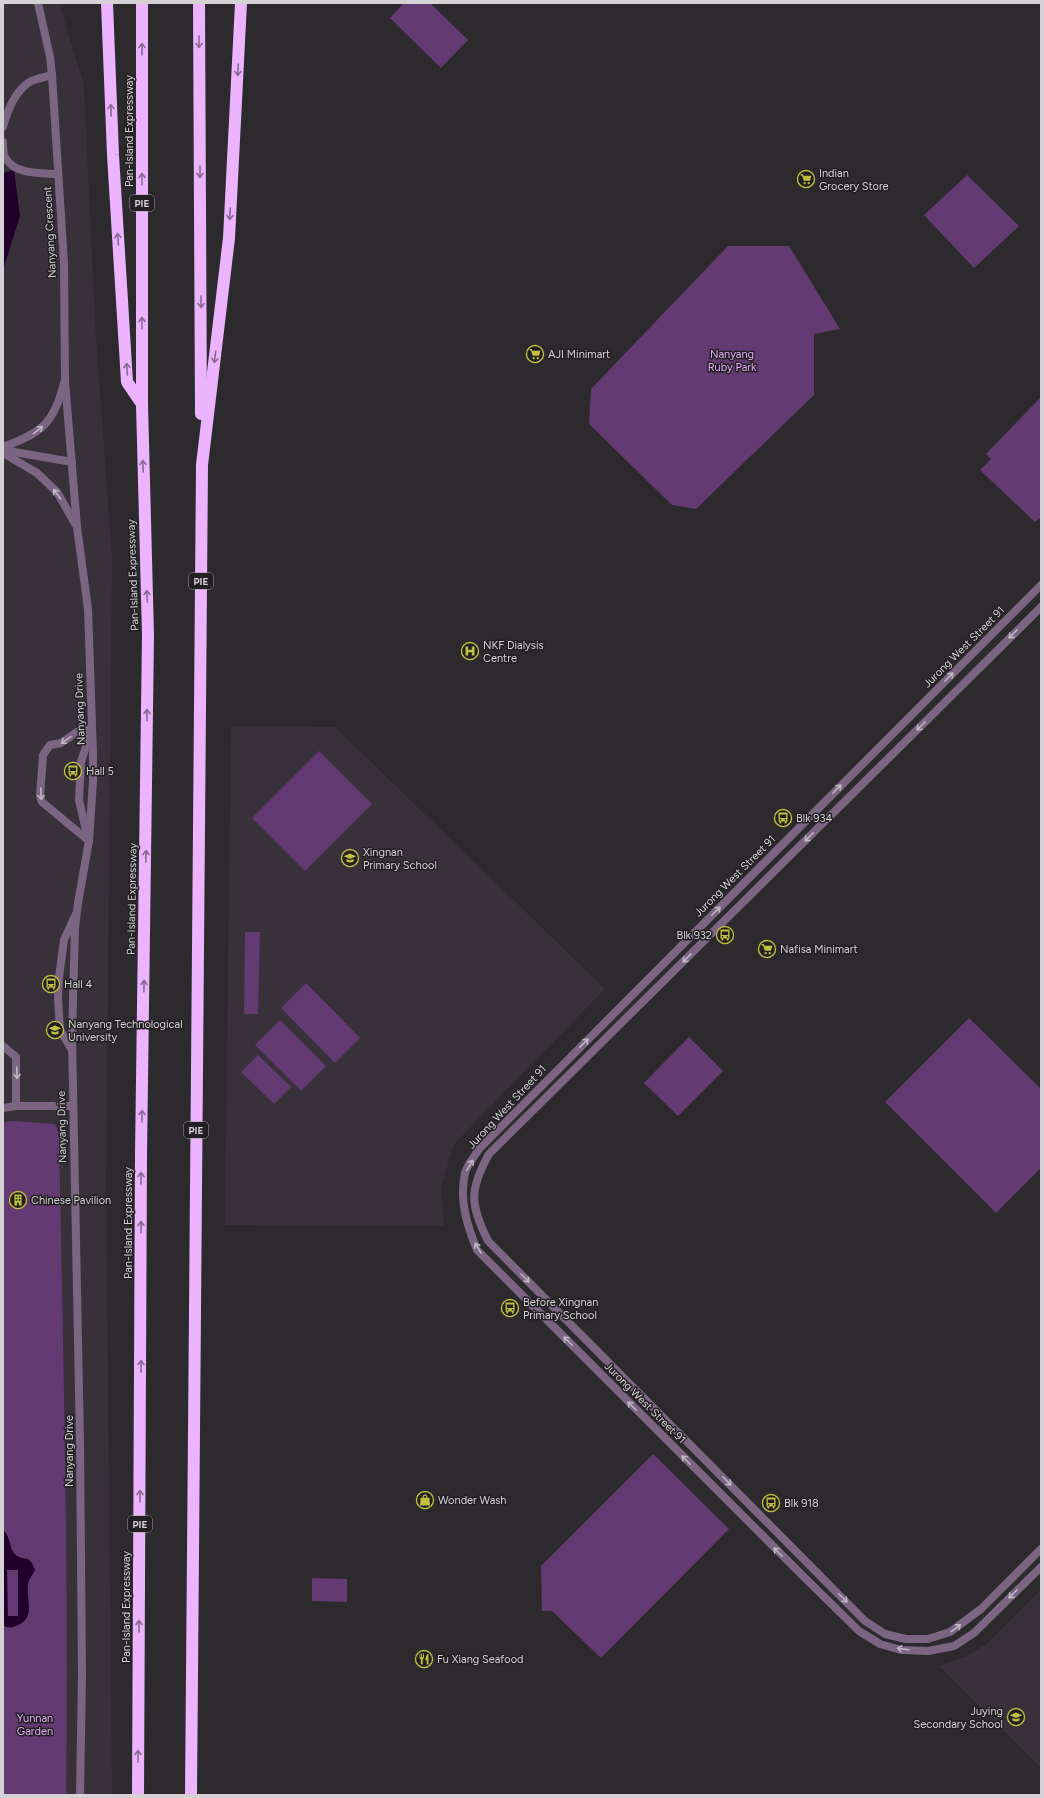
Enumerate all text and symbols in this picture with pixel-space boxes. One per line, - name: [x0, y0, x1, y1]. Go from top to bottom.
- one-way arrow: [196, 35, 203, 48]
- one-way arrow: [138, 43, 146, 56]
- one-way arrow: [235, 63, 242, 76]
- street label: Pan-Island Expressway: [123, 75, 136, 187]
- one-way arrow: [107, 104, 115, 117]
- one-way arrow: [196, 165, 204, 178]
- place label: Indian Grocery Store: [819, 167, 889, 193]
- supermarket icon: Indian Grocery Store: [796, 169, 816, 189]
- one-way arrow: [138, 173, 146, 186]
- street label: Nanyang Crescent: [41, 186, 59, 278]
- road number: PIE: [130, 195, 154, 211]
- one-way arrow: [227, 207, 234, 220]
- one-way arrow: [115, 233, 122, 246]
- one-way arrow: [197, 295, 205, 308]
- one-way arrow: [138, 317, 146, 330]
- supermarket icon: AJI Minimart: [525, 344, 545, 364]
- place label: AJI Minimart: [548, 348, 610, 361]
- park label: Nanyang Ruby Park: [708, 348, 757, 374]
- one-way arrow: [211, 350, 218, 363]
- one-way arrow: [123, 363, 130, 376]
- one-way arrow: [32, 426, 43, 435]
- one-way arrow: [139, 460, 147, 473]
- one-way arrow: [52, 488, 61, 499]
- street label: Pan-Island Expressway: [125, 519, 141, 631]
- road number: PIE: [189, 573, 213, 589]
- one-way arrow: [143, 590, 151, 603]
- street label: Jurong West Street 91: [921, 604, 1007, 690]
- one-way arrow: [1008, 629, 1018, 639]
- place label: NKF Dialysis Centre: [483, 639, 544, 665]
- hospital icon: NKF Dialysis Centre: [460, 641, 480, 661]
- one-way arrow: [944, 672, 954, 682]
- street label: Nanyang Drive: [72, 673, 88, 745]
- one-way arrow: [143, 709, 151, 722]
- one-way arrow: [916, 721, 926, 731]
- one-way arrow: [61, 736, 72, 744]
- bus stop icon: Hall 5: [63, 761, 83, 781]
- place label: Hall 5: [86, 765, 114, 778]
- one-way arrow: [832, 784, 842, 794]
- one-way arrow: [38, 787, 45, 800]
- bus stop icon: Blk 934: [773, 808, 793, 828]
- place label: Blk 934: [796, 812, 832, 825]
- one-way arrow: [804, 832, 814, 842]
- street label: Jurong West Street 91: [692, 833, 778, 919]
- street label: Pan-Island Expressway: [125, 843, 139, 955]
- place label: Xingnan Primary School: [363, 846, 437, 872]
- school or university icon: Xingnan Primary School: [340, 848, 360, 868]
- one-way arrow: [142, 850, 150, 863]
- one-way arrow: [711, 906, 721, 916]
- bus stop icon: Blk 932: [715, 925, 735, 945]
- place label: Blk 932: [676, 929, 712, 942]
- supermarket icon: Nafisa Minimart: [757, 939, 777, 959]
- place label: Nafisa Minimart: [780, 943, 858, 956]
- one-way arrow: [682, 953, 692, 963]
- bus stop icon: Hall 4: [41, 974, 61, 994]
- place label: Hall 4: [64, 978, 92, 991]
- one-way arrow: [140, 980, 148, 993]
- place label: Nanyang Technological University: [68, 1018, 183, 1044]
- school or university icon: Nanyang Technological University: [45, 1020, 65, 1040]
- one-way arrow: [579, 1038, 589, 1048]
- street label: Jurong West Street 91: [465, 1062, 549, 1152]
- one-way arrow: [13, 1066, 20, 1079]
- street label: Nanyang Drive: [55, 1091, 69, 1163]
- one-way arrow: [138, 1110, 146, 1123]
- road number: PIE: [184, 1122, 208, 1138]
- one-way arrow: [466, 1159, 474, 1171]
- street label: Pan-Island Expressway: [122, 1167, 135, 1279]
- one-way arrow: [137, 1172, 145, 1185]
- building icon: Chinese Pavilion: [8, 1190, 28, 1210]
- place label: Chinese Pavilion: [31, 1194, 111, 1207]
- one-way arrow: [137, 1221, 145, 1234]
- one-way arrow: [473, 1242, 481, 1254]
- one-way arrow: [520, 1273, 530, 1283]
- place label: Before Xingnan Primary School: [523, 1296, 598, 1322]
- bus stop icon: Before Xingnan Primary School: [500, 1298, 520, 1318]
- one-way arrow: [563, 1336, 573, 1346]
- one-way arrow: [137, 1360, 145, 1373]
- street label: Jurong West Street 91: [602, 1360, 688, 1446]
- one-way arrow: [628, 1401, 637, 1411]
- street label: Nanyang Drive: [63, 1415, 76, 1487]
- one-way arrow: [681, 1455, 691, 1465]
- one-way arrow: [722, 1477, 732, 1486]
- one-way arrow: [136, 1490, 144, 1503]
- shop icon: Wonder Wash: [415, 1490, 435, 1510]
- bus stop icon: Blk 918: [761, 1493, 781, 1513]
- place label: Wonder Wash: [438, 1494, 507, 1507]
- place label: Blk 918: [784, 1497, 819, 1510]
- road number: PIE: [128, 1516, 152, 1532]
- one-way arrow: [773, 1547, 783, 1557]
- street label: Pan-Island Expressway: [120, 1551, 133, 1663]
- one-way arrow: [1008, 1589, 1018, 1599]
- one-way arrow: [838, 1593, 847, 1603]
- one-way arrow: [135, 1620, 143, 1633]
- one-way arrow: [950, 1624, 961, 1632]
- one-way arrow: [897, 1645, 910, 1653]
- restaurant icon: Fu Xiang Seafood: [414, 1649, 434, 1669]
- place label: Fu Xiang Seafood: [437, 1653, 524, 1666]
- place label: Juying Secondary School: [913, 1705, 1003, 1731]
- school or university icon: Juying Secondary School: [1006, 1707, 1026, 1727]
- park label: Yunnan Garden: [17, 1712, 53, 1738]
- one-way arrow: [135, 1750, 142, 1763]

